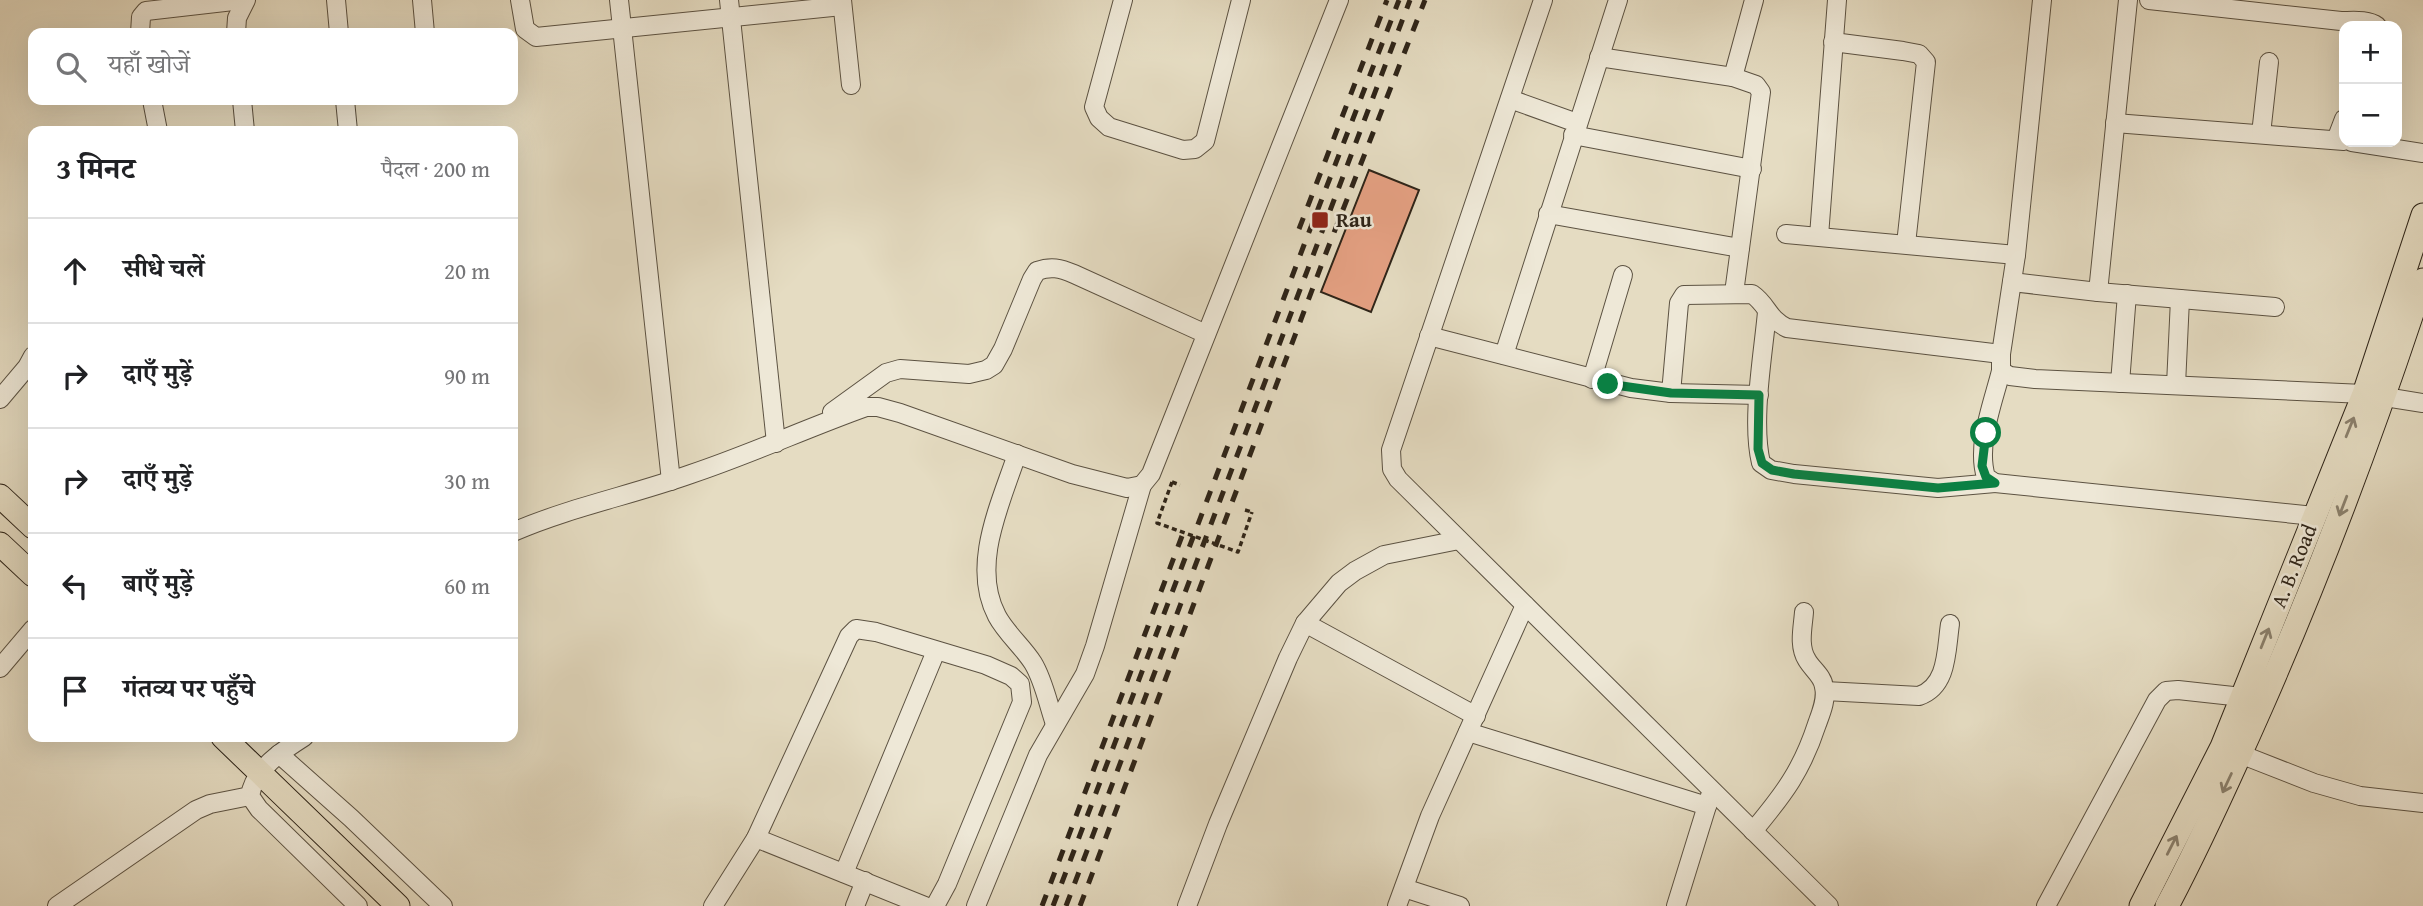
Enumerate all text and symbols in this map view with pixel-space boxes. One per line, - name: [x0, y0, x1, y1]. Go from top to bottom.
- map controls: [2339, 21, 2402, 147]
- button: +: [2339, 21, 2402, 84]
- search box: [28, 28, 518, 105]
- text: यहाँ खोजें: [108, 44, 190, 83]
- icon: search: [52, 48, 90, 86]
- button: −: [2339, 84, 2402, 147]
- text: 3 मिनट: [56, 146, 135, 190]
- text: पैदल · 200 m: [381, 152, 490, 185]
- place label: Rau: [1336, 204, 1372, 235]
- marker: Rau: [1310, 210, 1330, 230]
- text: सीधे चलें: [123, 248, 204, 287]
- icon: ahead: [56, 252, 94, 290]
- text: 20 m: [444, 254, 490, 287]
- text: दाएँ मुड़ें: [123, 353, 192, 392]
- icon: right: [56, 357, 94, 395]
- text: 90 m: [444, 359, 490, 392]
- route end: [1592, 368, 1623, 399]
- route start: [1970, 417, 2001, 448]
- one-way arrow: [2345, 417, 2358, 438]
- text: दाएँ मुड़ें: [123, 458, 192, 497]
- icon: right: [56, 462, 94, 500]
- text: 30 m: [444, 464, 490, 497]
- one-way arrow: [2336, 494, 2349, 516]
- street label: A. B. Road: [2263, 518, 2325, 612]
- text: बाएँ मुड़ें: [123, 563, 193, 602]
- icon: left: [56, 567, 94, 605]
- text: 60 m: [444, 569, 490, 602]
- one-way arrow: [2260, 628, 2273, 650]
- text: गंतव्य पर पहुँचे: [123, 668, 255, 707]
- icon: arrive: [56, 672, 94, 710]
- one-way arrow: [2220, 772, 2233, 793]
- one-way arrow: [2165, 835, 2179, 856]

